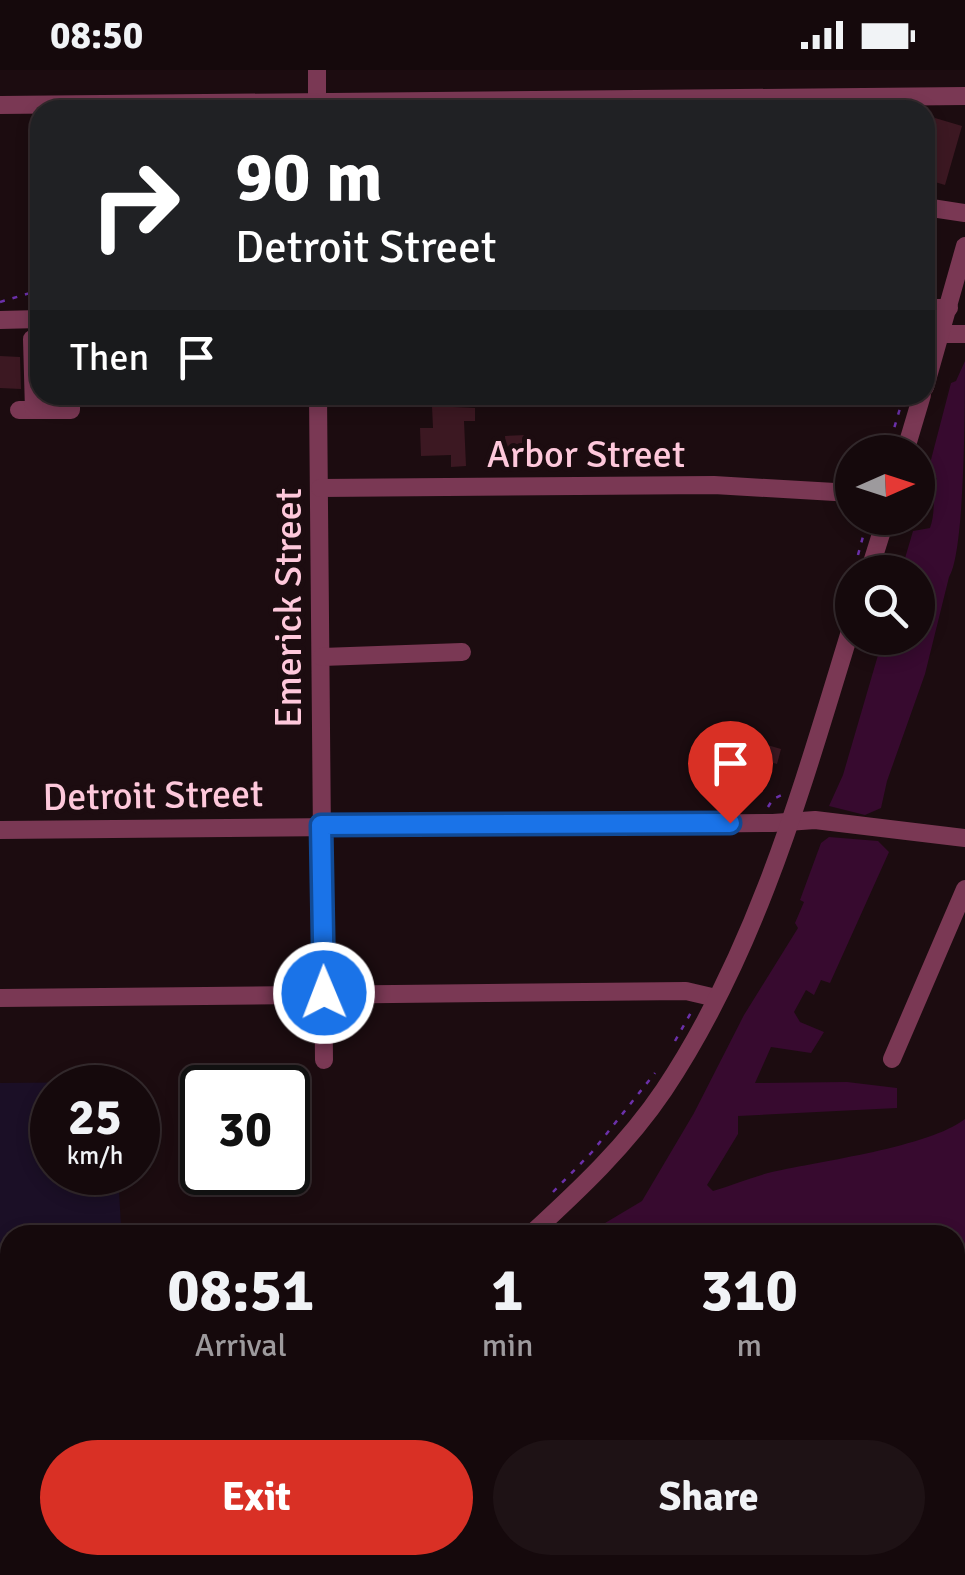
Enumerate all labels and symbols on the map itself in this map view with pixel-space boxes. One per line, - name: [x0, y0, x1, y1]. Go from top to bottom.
- street label: Arbor Street: [487, 431, 685, 478]
- north arrow: [835, 435, 935, 535]
- street label: Emerick Street: [265, 488, 312, 728]
- pin: [688, 721, 773, 824]
- street label: Detroit Street: [42, 770, 264, 821]
- position arrow: [272, 941, 376, 1045]
- speed limit sign: 30: [180, 1065, 310, 1195]

